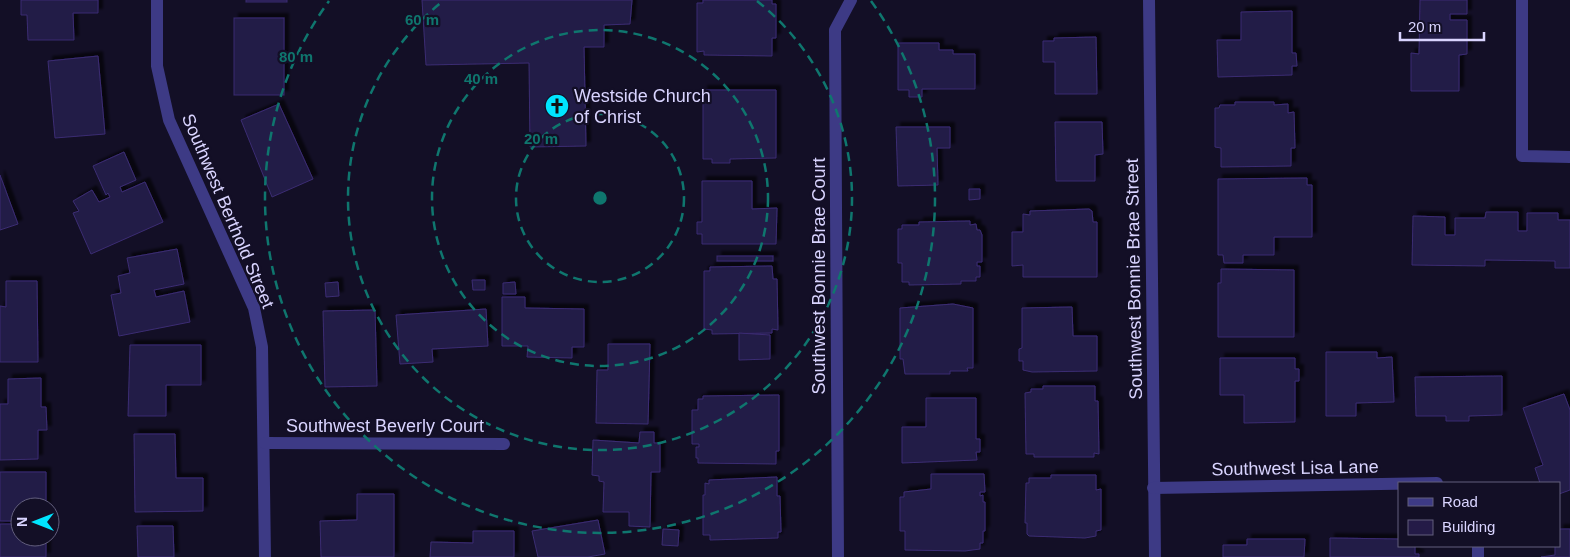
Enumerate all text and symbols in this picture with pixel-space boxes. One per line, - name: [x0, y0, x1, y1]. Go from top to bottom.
- scale bar: [1400, 10, 1484, 42]
- text: 60 m: [405, 11, 439, 28]
- text: 20 m: [1408, 18, 1441, 35]
- text: 80 m: [279, 48, 313, 65]
- text: 40 m: [464, 70, 498, 87]
- place label: Westside Church of Christ: [574, 86, 711, 127]
- church icon: Westside Church of Christ: [544, 93, 570, 119]
- street label: Southwest Berthold Street: [178, 111, 278, 311]
- text: 20 m: [524, 130, 558, 147]
- street label: Southwest Bonnie Brae Court: [809, 157, 829, 395]
- street label: Southwest Bonnie Brae Street: [1122, 158, 1146, 400]
- centre of rings: [591, 189, 609, 207]
- street label: Southwest Beverly Court: [286, 416, 484, 436]
- street label: Southwest Lisa Lane: [1211, 457, 1379, 479]
- legend: [1398, 482, 1560, 547]
- text: Road: [1442, 493, 1478, 510]
- north arrow: [10, 497, 60, 547]
- text: N: [14, 517, 30, 527]
- text: Building: [1442, 518, 1495, 535]

